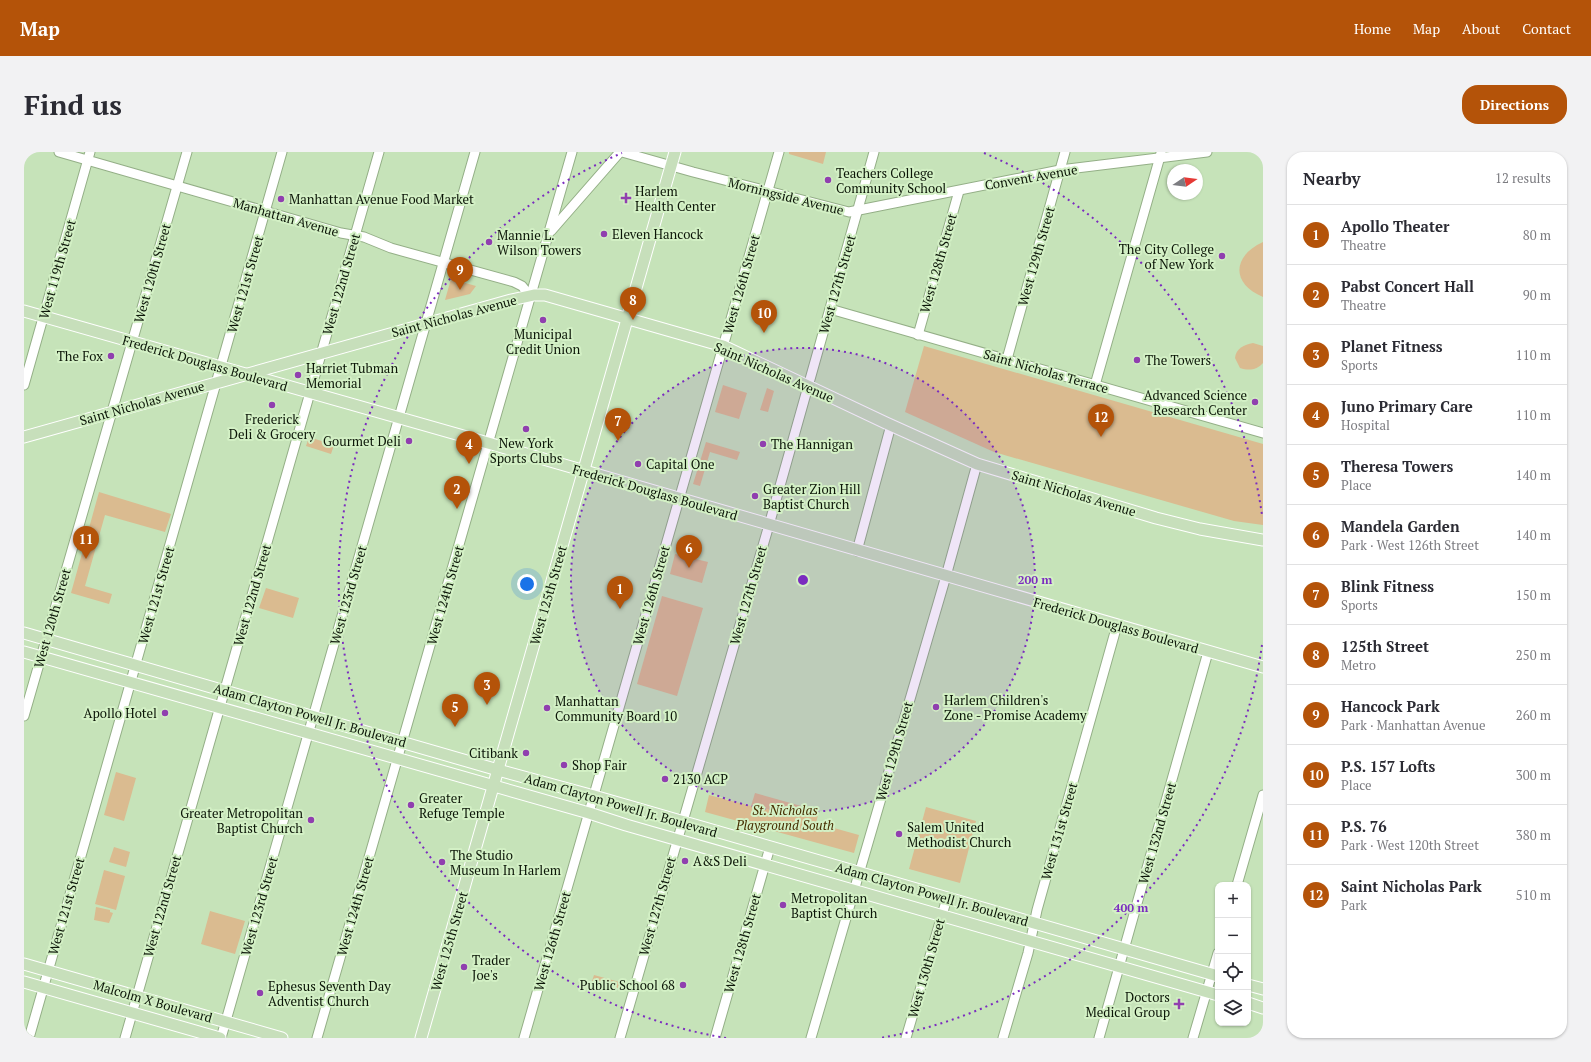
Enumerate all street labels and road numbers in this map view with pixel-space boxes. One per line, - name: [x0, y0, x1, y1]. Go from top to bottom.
- street label: Convent Avenue: [983, 160, 1079, 194]
- street label: Morningside Avenue: [726, 173, 846, 219]
- street label: Manhattan Avenue: [231, 193, 341, 241]
- street label: West 129th Street: [1013, 204, 1059, 308]
- street label: West 128th Street: [915, 211, 961, 315]
- street label: West 119th Street: [34, 217, 80, 321]
- street label: West 120th Street: [129, 221, 175, 325]
- street label: West 122nd Street: [318, 231, 364, 337]
- street label: West 126th Street: [718, 232, 764, 336]
- street label: West 127th Street: [814, 232, 860, 335]
- street label: West 121st Street: [222, 233, 268, 335]
- street label: Saint Nicholas Avenue: [389, 291, 519, 341]
- street label: Frederick Douglass Boulevard: [120, 331, 290, 395]
- street label: Saint Nicholas Avenue: [711, 338, 837, 406]
- street label: Saint Nicholas Terrace: [981, 345, 1111, 397]
- street label: Saint Nicholas Avenue: [77, 377, 207, 429]
- street label: Frederick Douglass Boulevard: [570, 460, 740, 524]
- street label: Saint Nicholas Avenue: [1010, 466, 1138, 520]
- street label: West 122nd Street: [229, 542, 275, 648]
- street label: West 123rd Street: [325, 543, 371, 647]
- street label: West 124th Street: [422, 543, 468, 647]
- street label: West 125th Street: [525, 543, 571, 647]
- street label: West 126th Street: [628, 543, 674, 647]
- street label: West 127th Street: [725, 543, 771, 646]
- street label: West 121st Street: [133, 544, 179, 646]
- street label: West 120th Street: [29, 566, 75, 670]
- street label: Frederick Douglass Boulevard: [1031, 593, 1201, 657]
- street label: Adam Clayton Powell Jr. Boulevard: [211, 679, 409, 751]
- street label: West 129th Street: [871, 699, 917, 803]
- street label: Adam Clayton Powell Jr. Boulevard: [522, 769, 720, 841]
- street label: West 131st Street: [1036, 780, 1082, 882]
- street label: West 132nd Street: [1134, 780, 1180, 886]
- street label: West 122nd Street: [139, 853, 185, 959]
- street label: West 123rd Street: [236, 854, 282, 958]
- street label: West 124th Street: [332, 854, 378, 958]
- street label: West 127th Street: [634, 854, 680, 957]
- street label: West 121st Street: [43, 855, 89, 957]
- street label: Adam Clayton Powell Jr. Boulevard: [833, 858, 1031, 930]
- street label: West 125th Street: [426, 889, 472, 993]
- street label: West 126th Street: [529, 889, 575, 993]
- street label: West 128th Street: [719, 891, 765, 995]
- street label: West 130th Street: [903, 916, 949, 1020]
- street label: Malcolm X Boulevard: [91, 975, 215, 1027]

